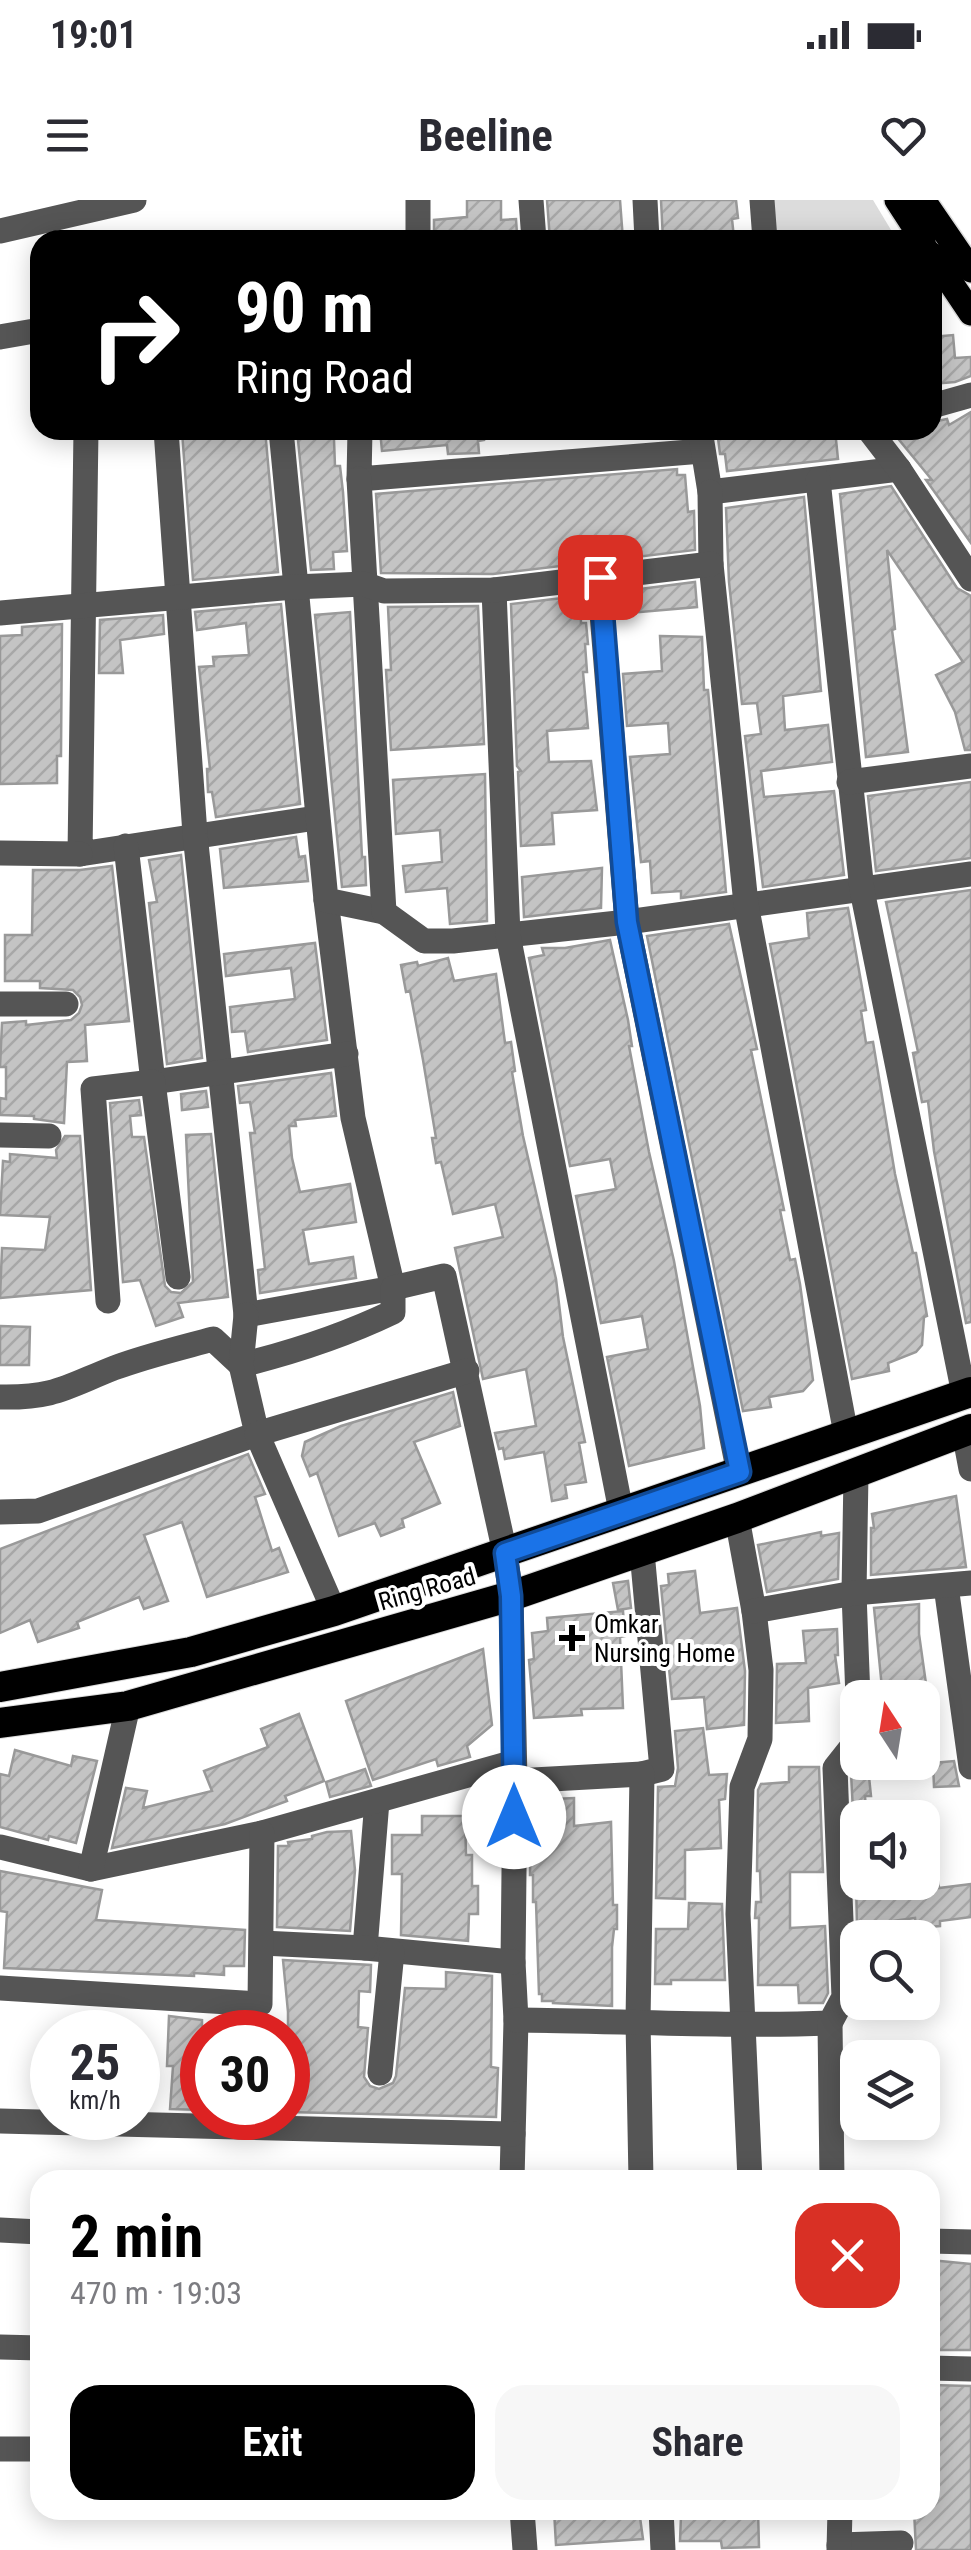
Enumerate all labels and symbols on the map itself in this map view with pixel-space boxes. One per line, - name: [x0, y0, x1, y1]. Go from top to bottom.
- pin: [558, 535, 643, 620]
- street label: Ring Road: [375, 1561, 479, 1617]
- place label: Omkar Nursing Home: [594, 1610, 735, 1668]
- marker: Omkar Nursing Home: [559, 1625, 585, 1651]
- north arrow: [840, 1680, 940, 1780]
- position arrow: [462, 1765, 566, 1869]
- speed limit sign: 30: [180, 2010, 310, 2140]

